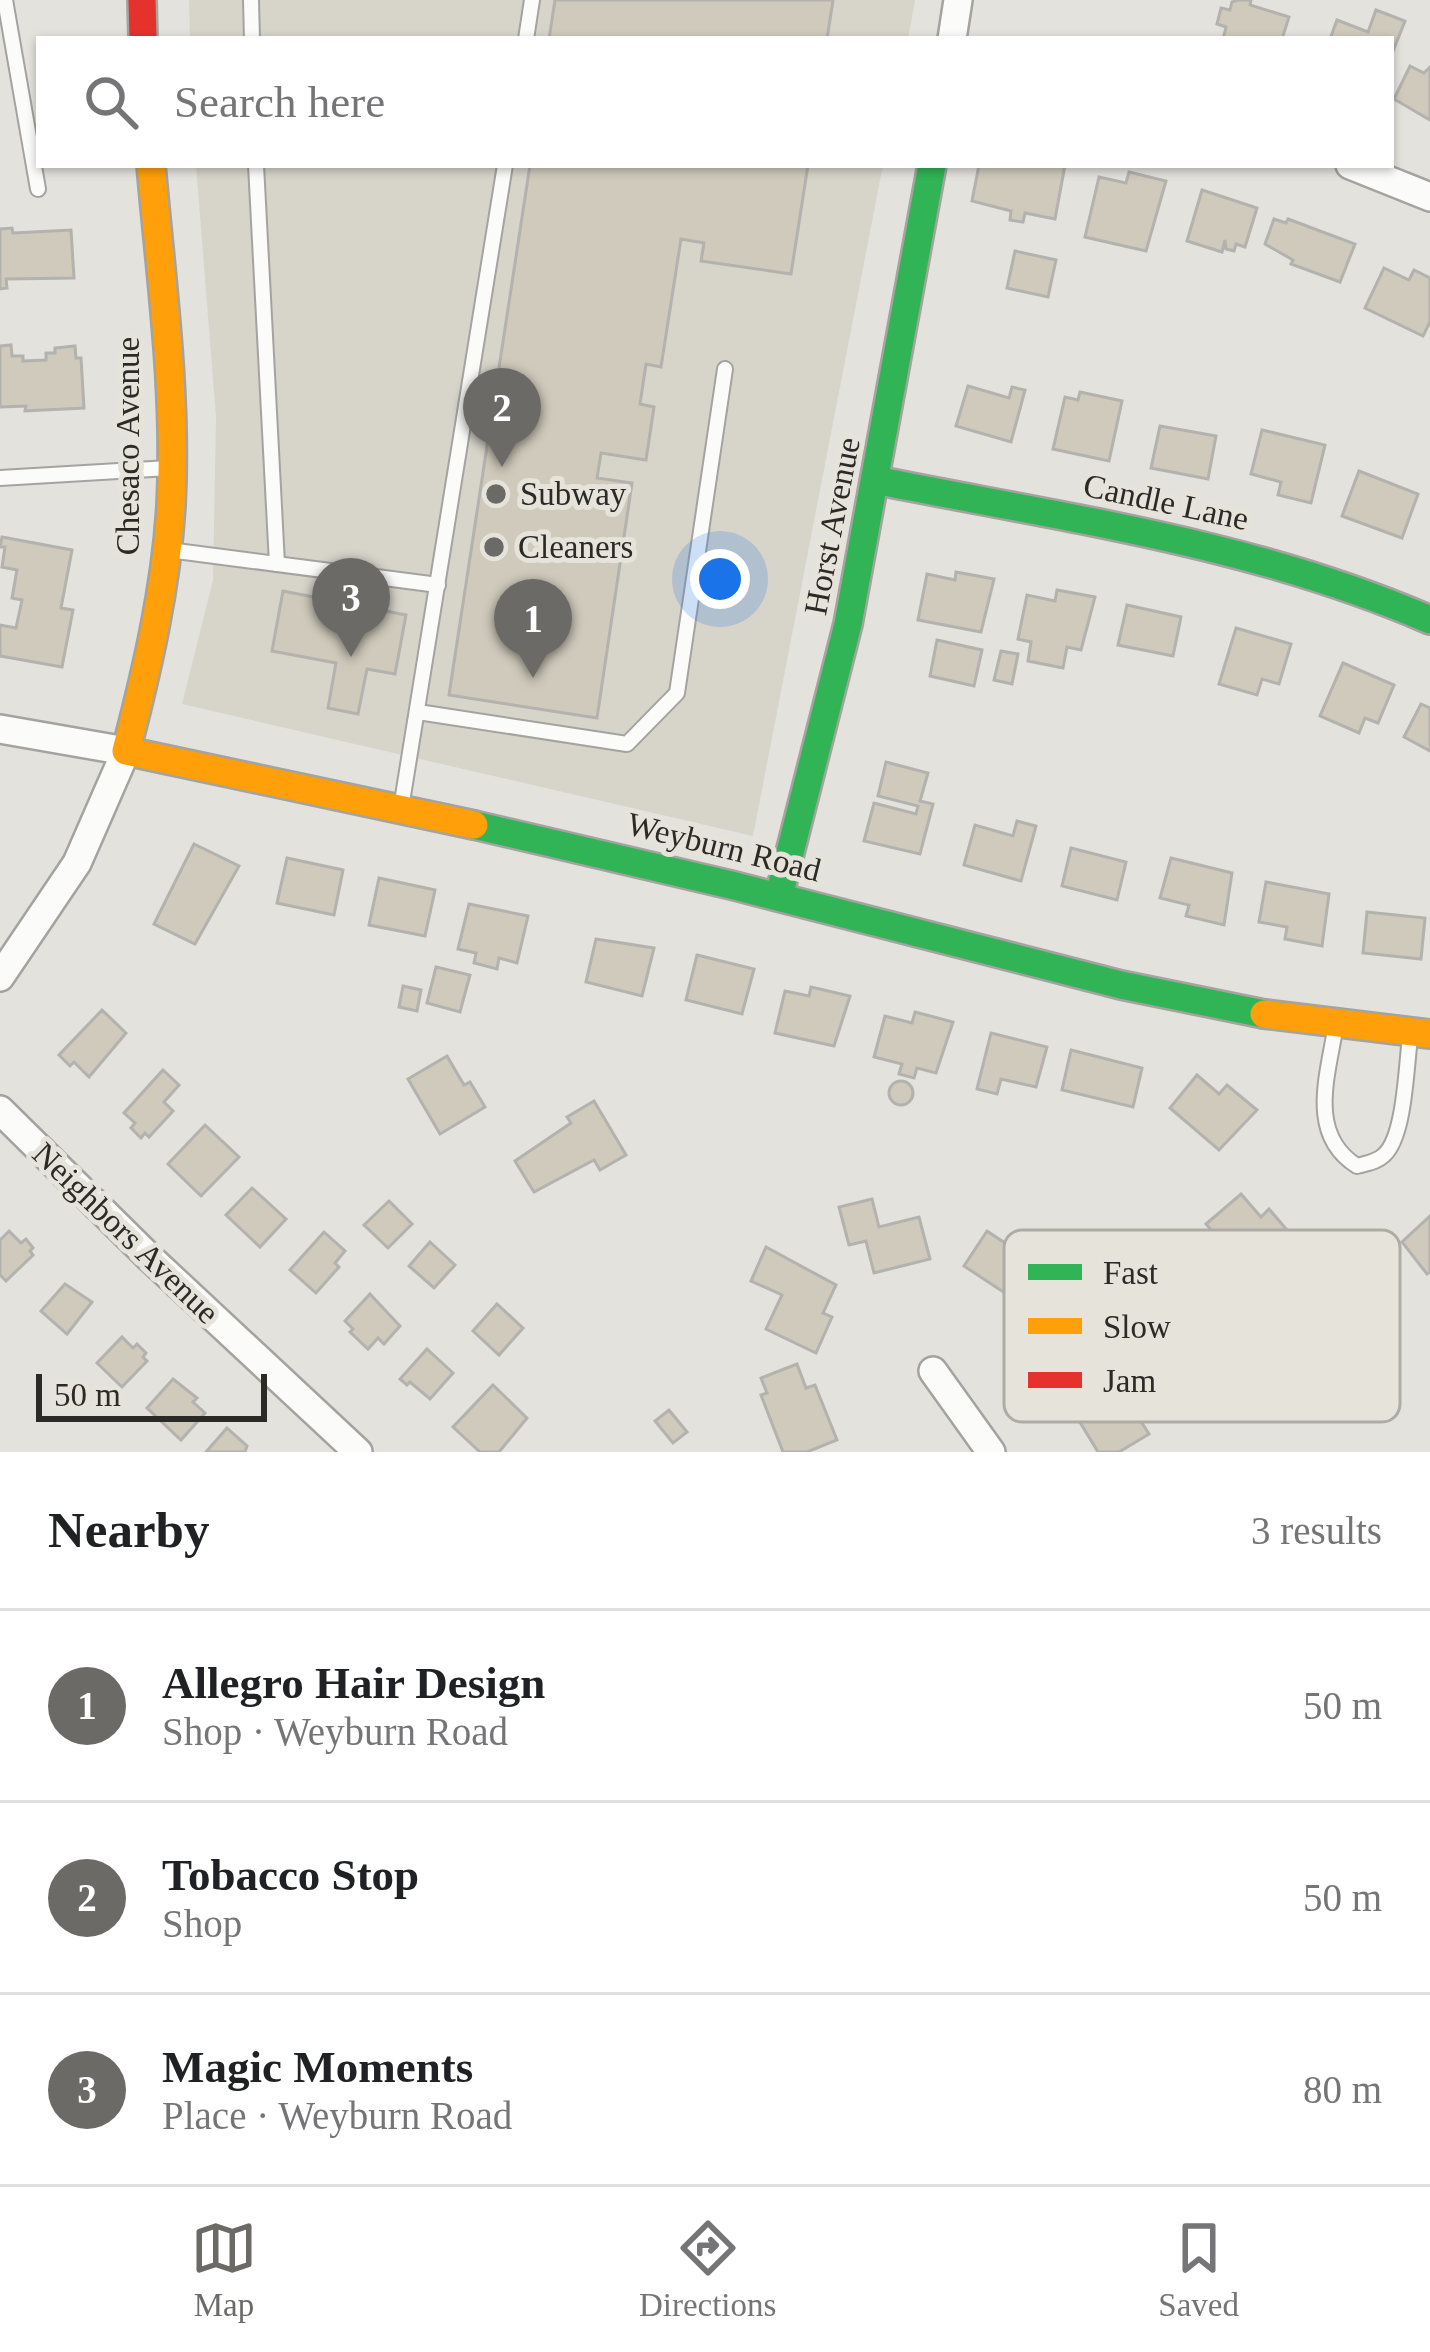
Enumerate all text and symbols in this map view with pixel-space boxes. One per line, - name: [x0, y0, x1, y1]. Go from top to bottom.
- search box: [36, 36, 1394, 168]
- icon: search: [78, 69, 144, 135]
- text: Search here: [174, 77, 385, 127]
- street label: Chesaco Avenue: [110, 337, 146, 555]
- pin: 2: [463, 368, 541, 467]
- street label: Horst Avenue: [797, 434, 867, 618]
- street label: Candle Lane: [1080, 467, 1252, 537]
- place label: Subway: [520, 476, 627, 512]
- marker: Subway: [483, 481, 509, 507]
- place label: Cleaners: [518, 529, 633, 565]
- marker: Cleaners: [481, 534, 507, 560]
- your location: [690, 549, 750, 609]
- pin: 3: [312, 558, 390, 657]
- pin: 1: [494, 579, 572, 678]
- street label: Weyburn Road: [624, 806, 825, 889]
- street label: Neighbors Avenue: [26, 1135, 226, 1331]
- legend: [1004, 1230, 1400, 1422]
- text: Fast: [1103, 1255, 1158, 1291]
- text: Slow: [1103, 1309, 1171, 1345]
- text: Jam: [1103, 1363, 1156, 1399]
- scale bar: [36, 1368, 267, 1421]
- text: 50 m: [54, 1377, 121, 1413]
- text: Nearby: [48, 1502, 209, 1558]
- text: 3 results: [1251, 1509, 1382, 1552]
- text: Allegro Hair Design: [162, 1658, 545, 1708]
- text: 1: [77, 1684, 97, 1727]
- text: 50 m: [1303, 1684, 1382, 1727]
- text: Shop · Weyburn Road: [162, 1710, 508, 1753]
- text: Tobacco Stop: [162, 1850, 419, 1900]
- text: 2: [77, 1876, 97, 1919]
- text: 50 m: [1303, 1876, 1382, 1919]
- text: Shop: [162, 1902, 242, 1945]
- text: Magic Moments: [162, 2042, 473, 2092]
- text: 3: [77, 2068, 97, 2111]
- text: 80 m: [1303, 2068, 1382, 2111]
- text: Place · Weyburn Road: [162, 2094, 512, 2137]
- tab: Map: [191, 2215, 257, 2324]
- tab: Directions: [639, 2215, 776, 2324]
- tab: Saved: [1158, 2215, 1239, 2324]

